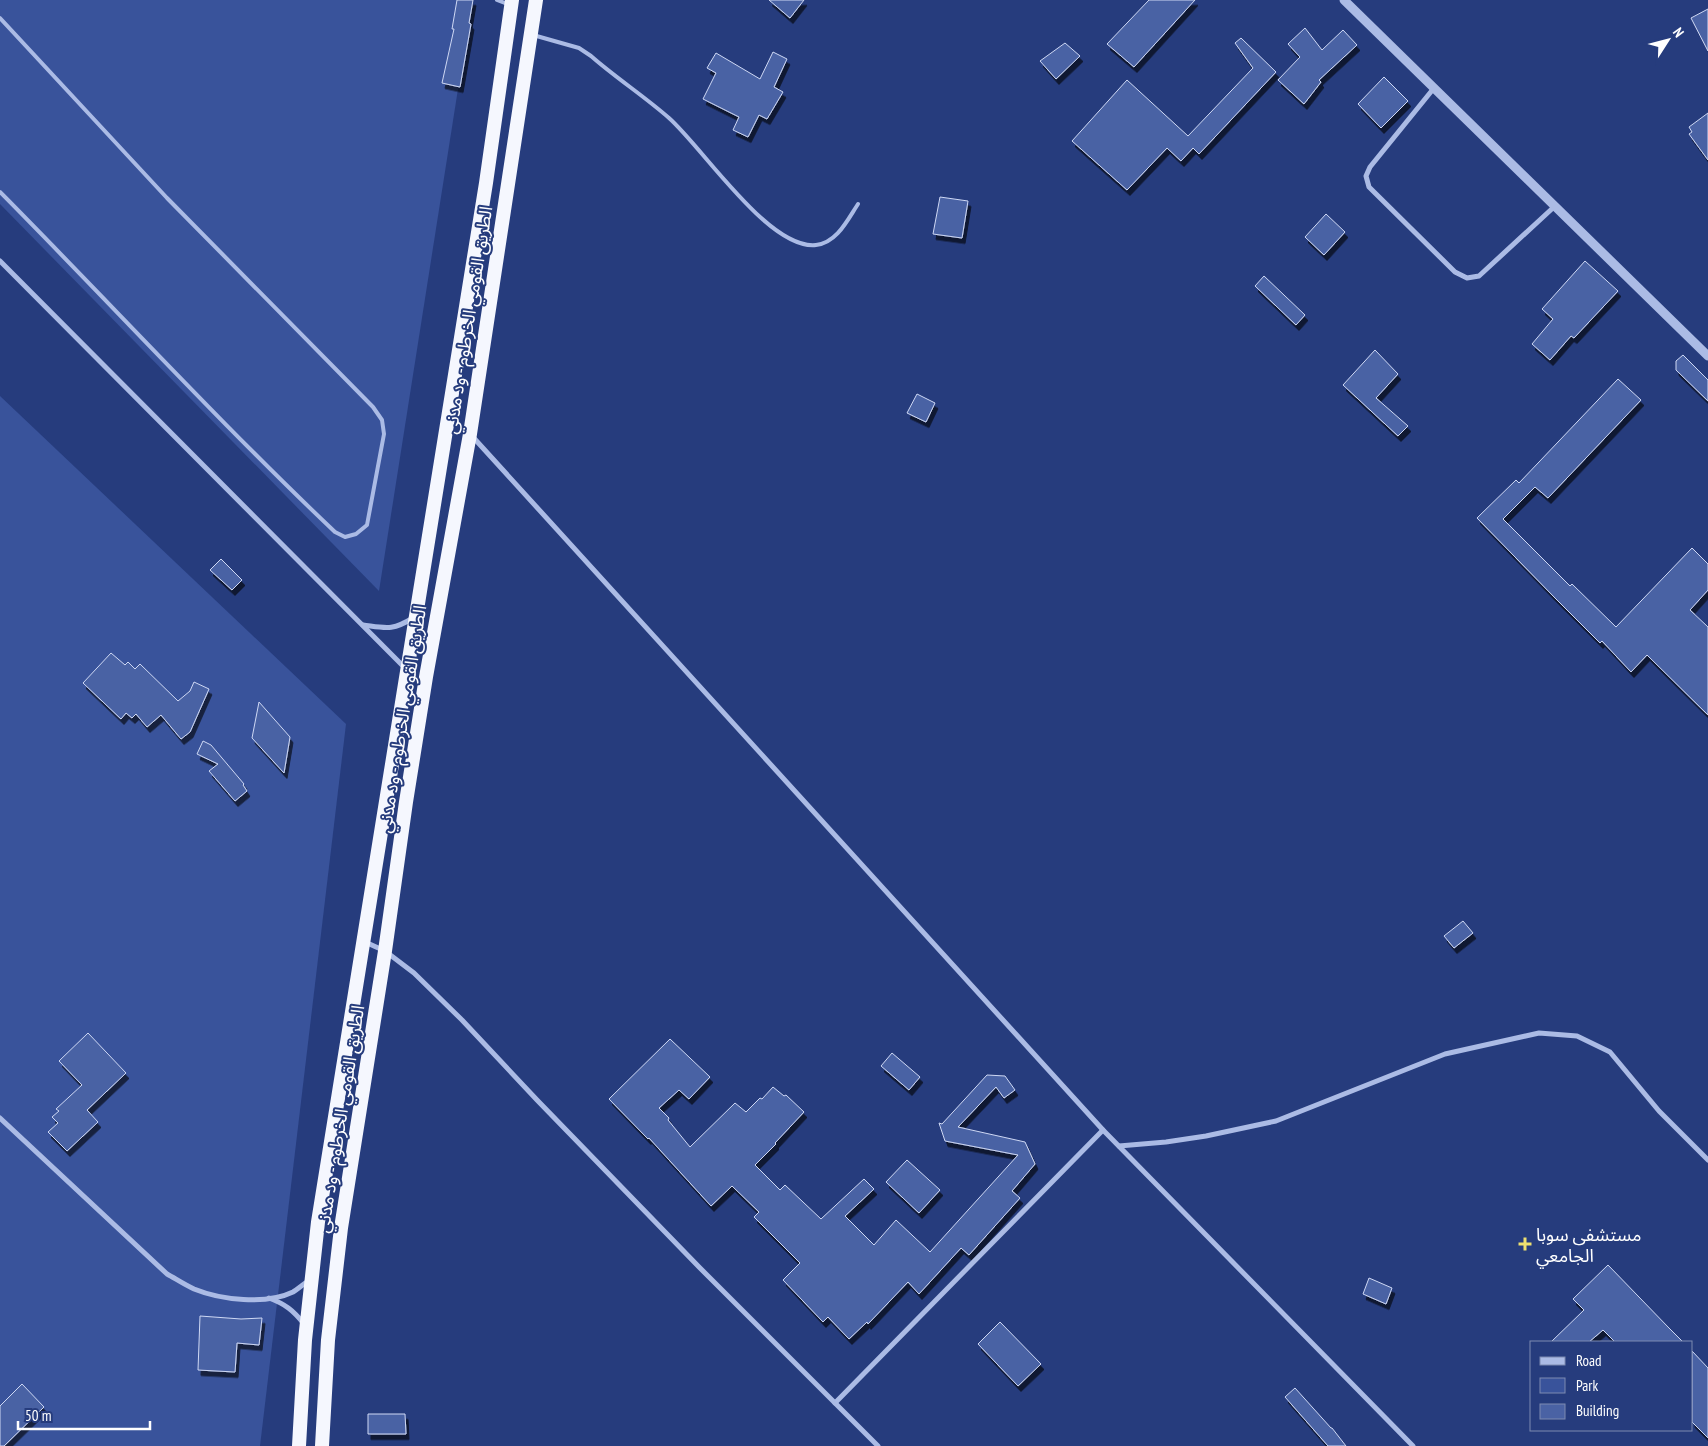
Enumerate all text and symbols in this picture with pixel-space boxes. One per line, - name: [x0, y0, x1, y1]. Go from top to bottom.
- north arrow: [1643, 15, 1693, 65]
- text: N: [1669, 24, 1688, 41]
- street label: الطريق القومي الخرطوم - ود مدني: [439, 204, 500, 436]
- street label: الطريق القومي الخرطوم - ود مدني: [373, 603, 434, 835]
- street label: الطريق القومي الخرطوم - ود مدني: [311, 1003, 372, 1235]
- place label: مستشفى سوبا الجامعي: [1536, 1223, 1641, 1269]
- marker: مستشفى سوبا الجامعي: [1518, 1237, 1532, 1251]
- legend: [1530, 1341, 1693, 1431]
- text: Road: [1576, 1351, 1602, 1370]
- text: Park: [1576, 1376, 1598, 1395]
- scale bar: [18, 1398, 150, 1430]
- text: Building: [1576, 1401, 1619, 1420]
- text: 50 m: [25, 1406, 51, 1425]

